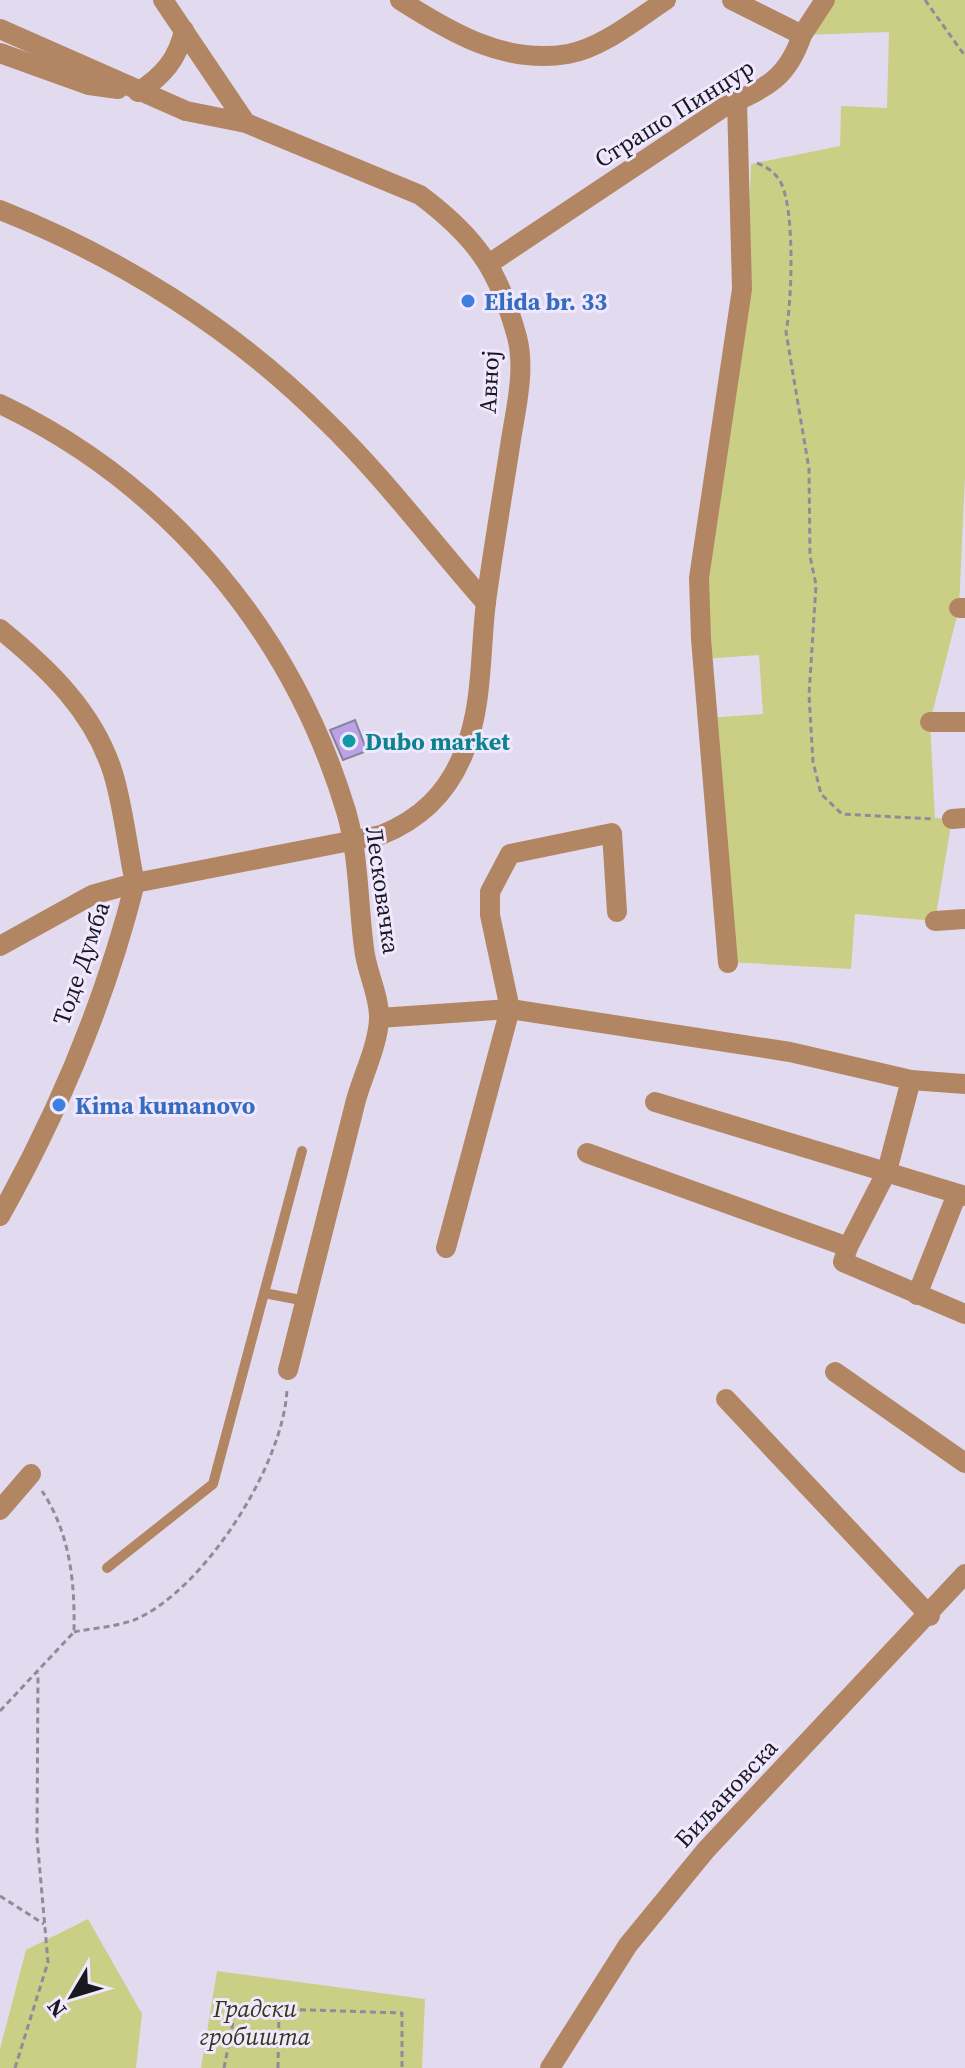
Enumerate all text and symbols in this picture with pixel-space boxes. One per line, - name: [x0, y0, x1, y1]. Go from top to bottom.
- street label: Страшо Пинџур: [588, 51, 760, 175]
- place label: Elida br. 33: [484, 285, 607, 318]
- marker: Elida br. 33: [459, 292, 477, 310]
- street label: Авној: [471, 350, 507, 414]
- place label: Dubo market: [365, 725, 510, 758]
- marker: Dubo market: [340, 732, 358, 750]
- street label: Лесковачка: [358, 824, 408, 957]
- street label: Тоде Думба: [44, 896, 118, 1029]
- place label: Kima kumanovo: [75, 1089, 255, 1122]
- marker: Kima kumanovo: [50, 1096, 68, 1114]
- street label: Биљановска: [667, 1731, 786, 1855]
- north arrow: [32, 1956, 112, 2036]
- park label: Градски гробишта: [200, 1992, 311, 2053]
- text: N: [39, 1993, 73, 2024]

